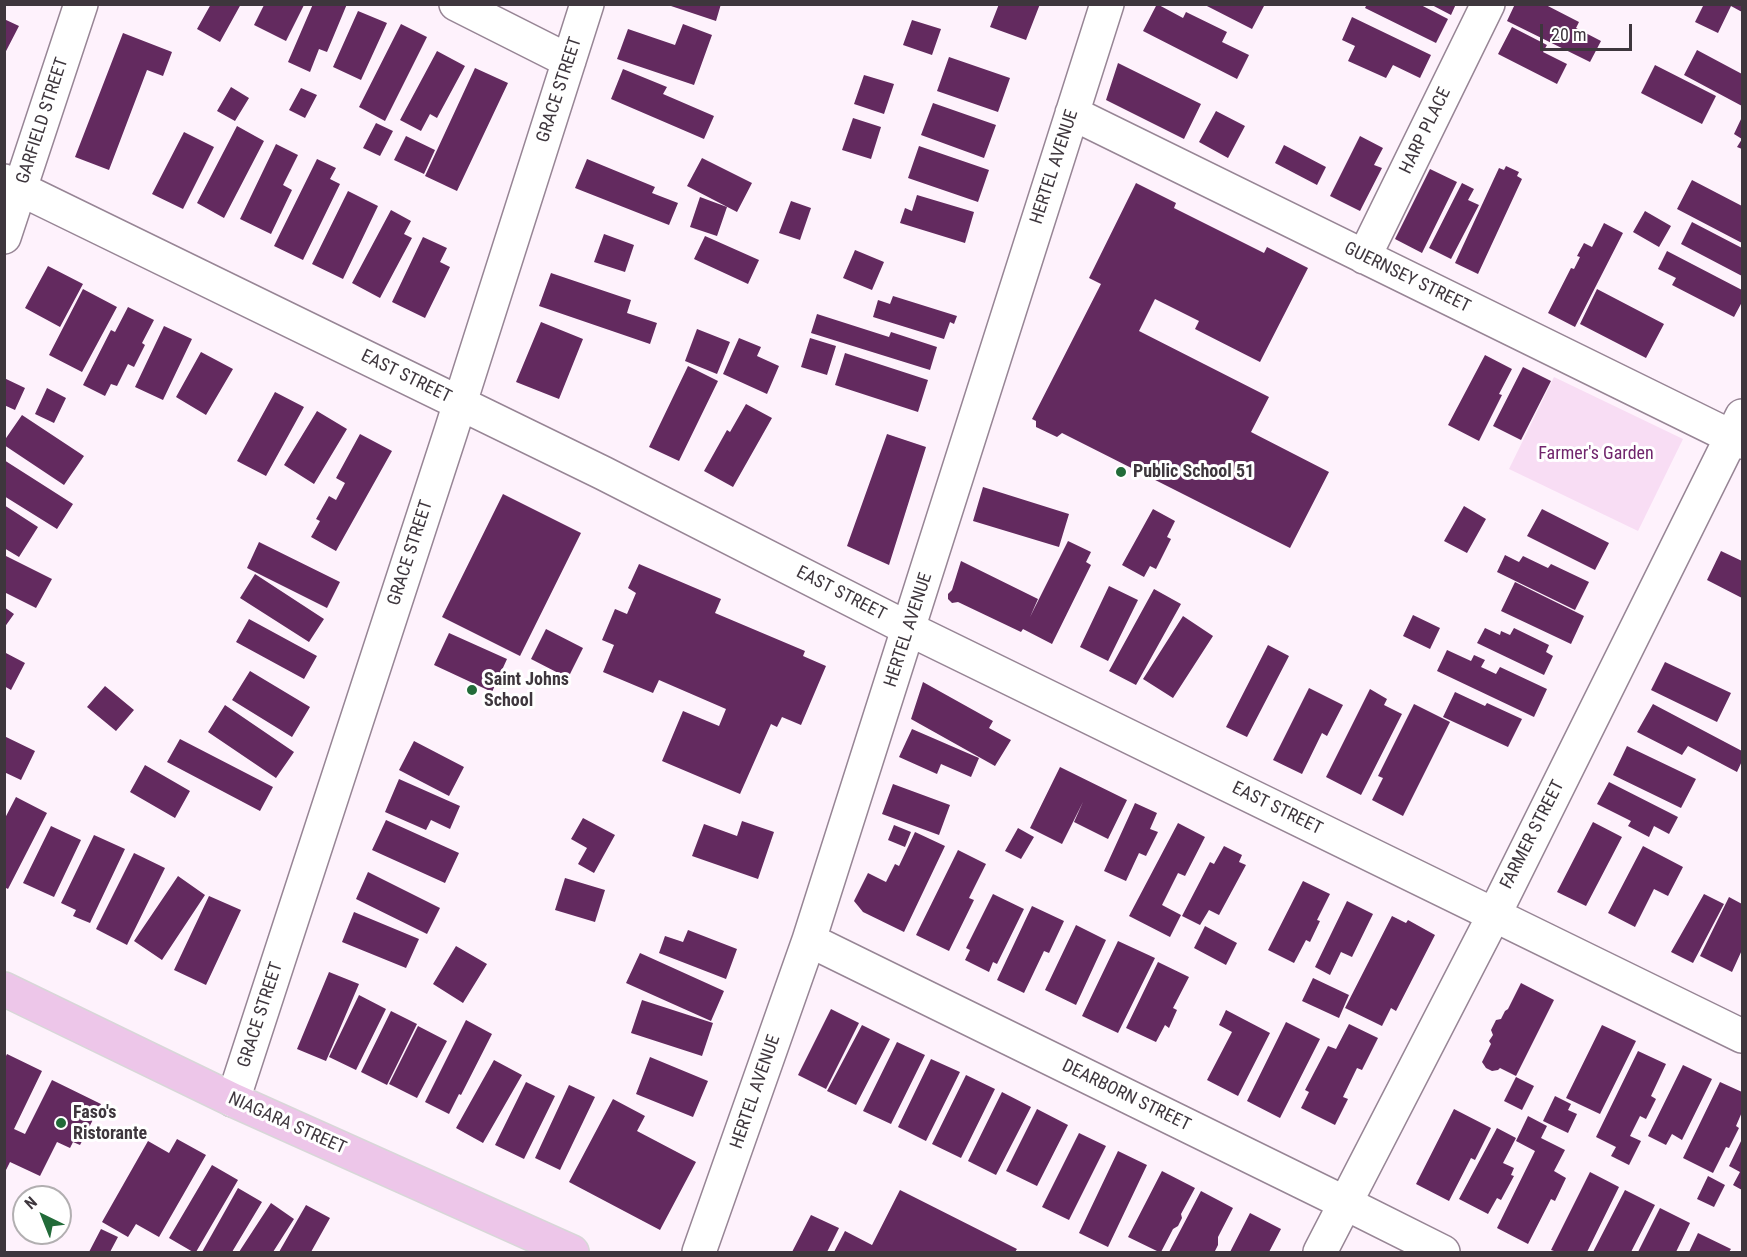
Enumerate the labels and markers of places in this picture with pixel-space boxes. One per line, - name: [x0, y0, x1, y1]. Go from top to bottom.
- place label: Public School 51: [1133, 461, 1254, 483]
- marker: Public School 51: [1114, 465, 1128, 479]
- place label: Saint Johns School: [484, 669, 569, 712]
- marker: Saint Johns School: [465, 683, 479, 697]
- place label: Faso's Ristorante: [73, 1102, 147, 1144]
- marker: Faso's Ristorante: [54, 1116, 68, 1130]

